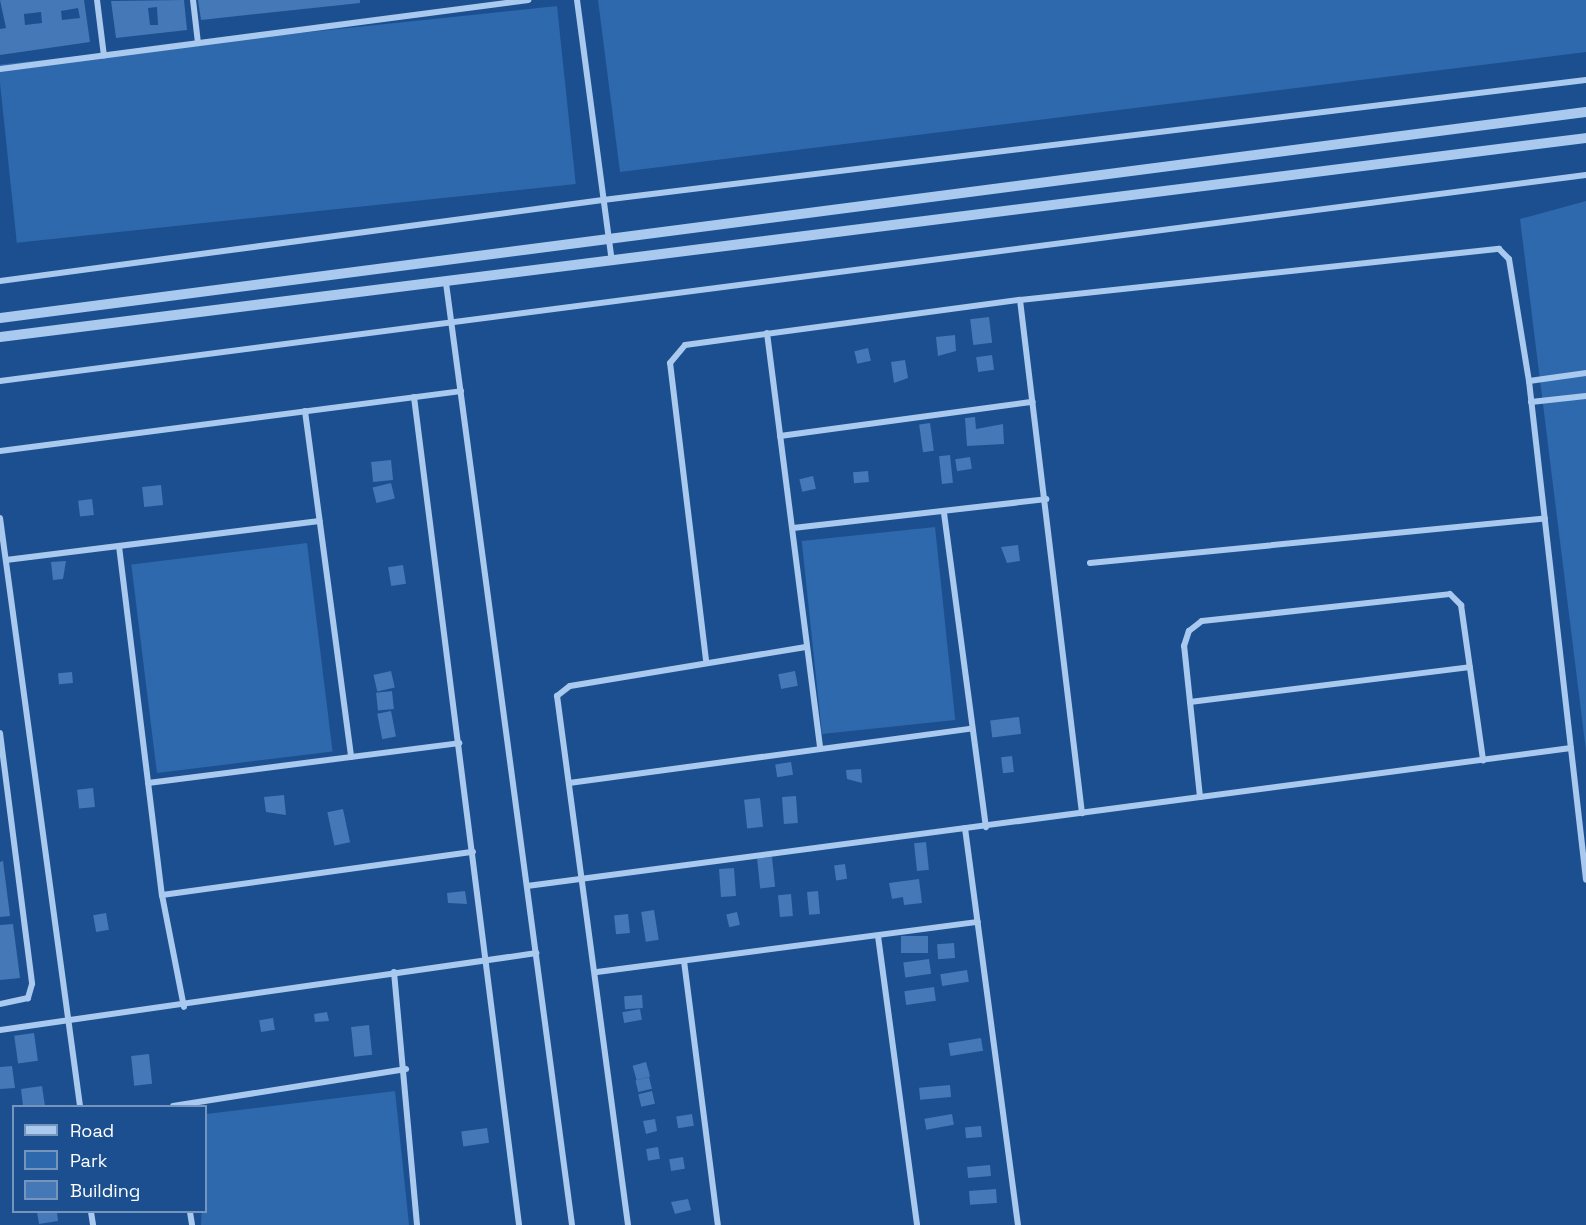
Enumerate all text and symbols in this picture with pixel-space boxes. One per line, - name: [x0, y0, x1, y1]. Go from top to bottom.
- legend: [12, 1105, 207, 1213]
- text: Road: [70, 1119, 114, 1142]
- text: Park: [70, 1149, 107, 1172]
- text: Building: [70, 1179, 140, 1202]

